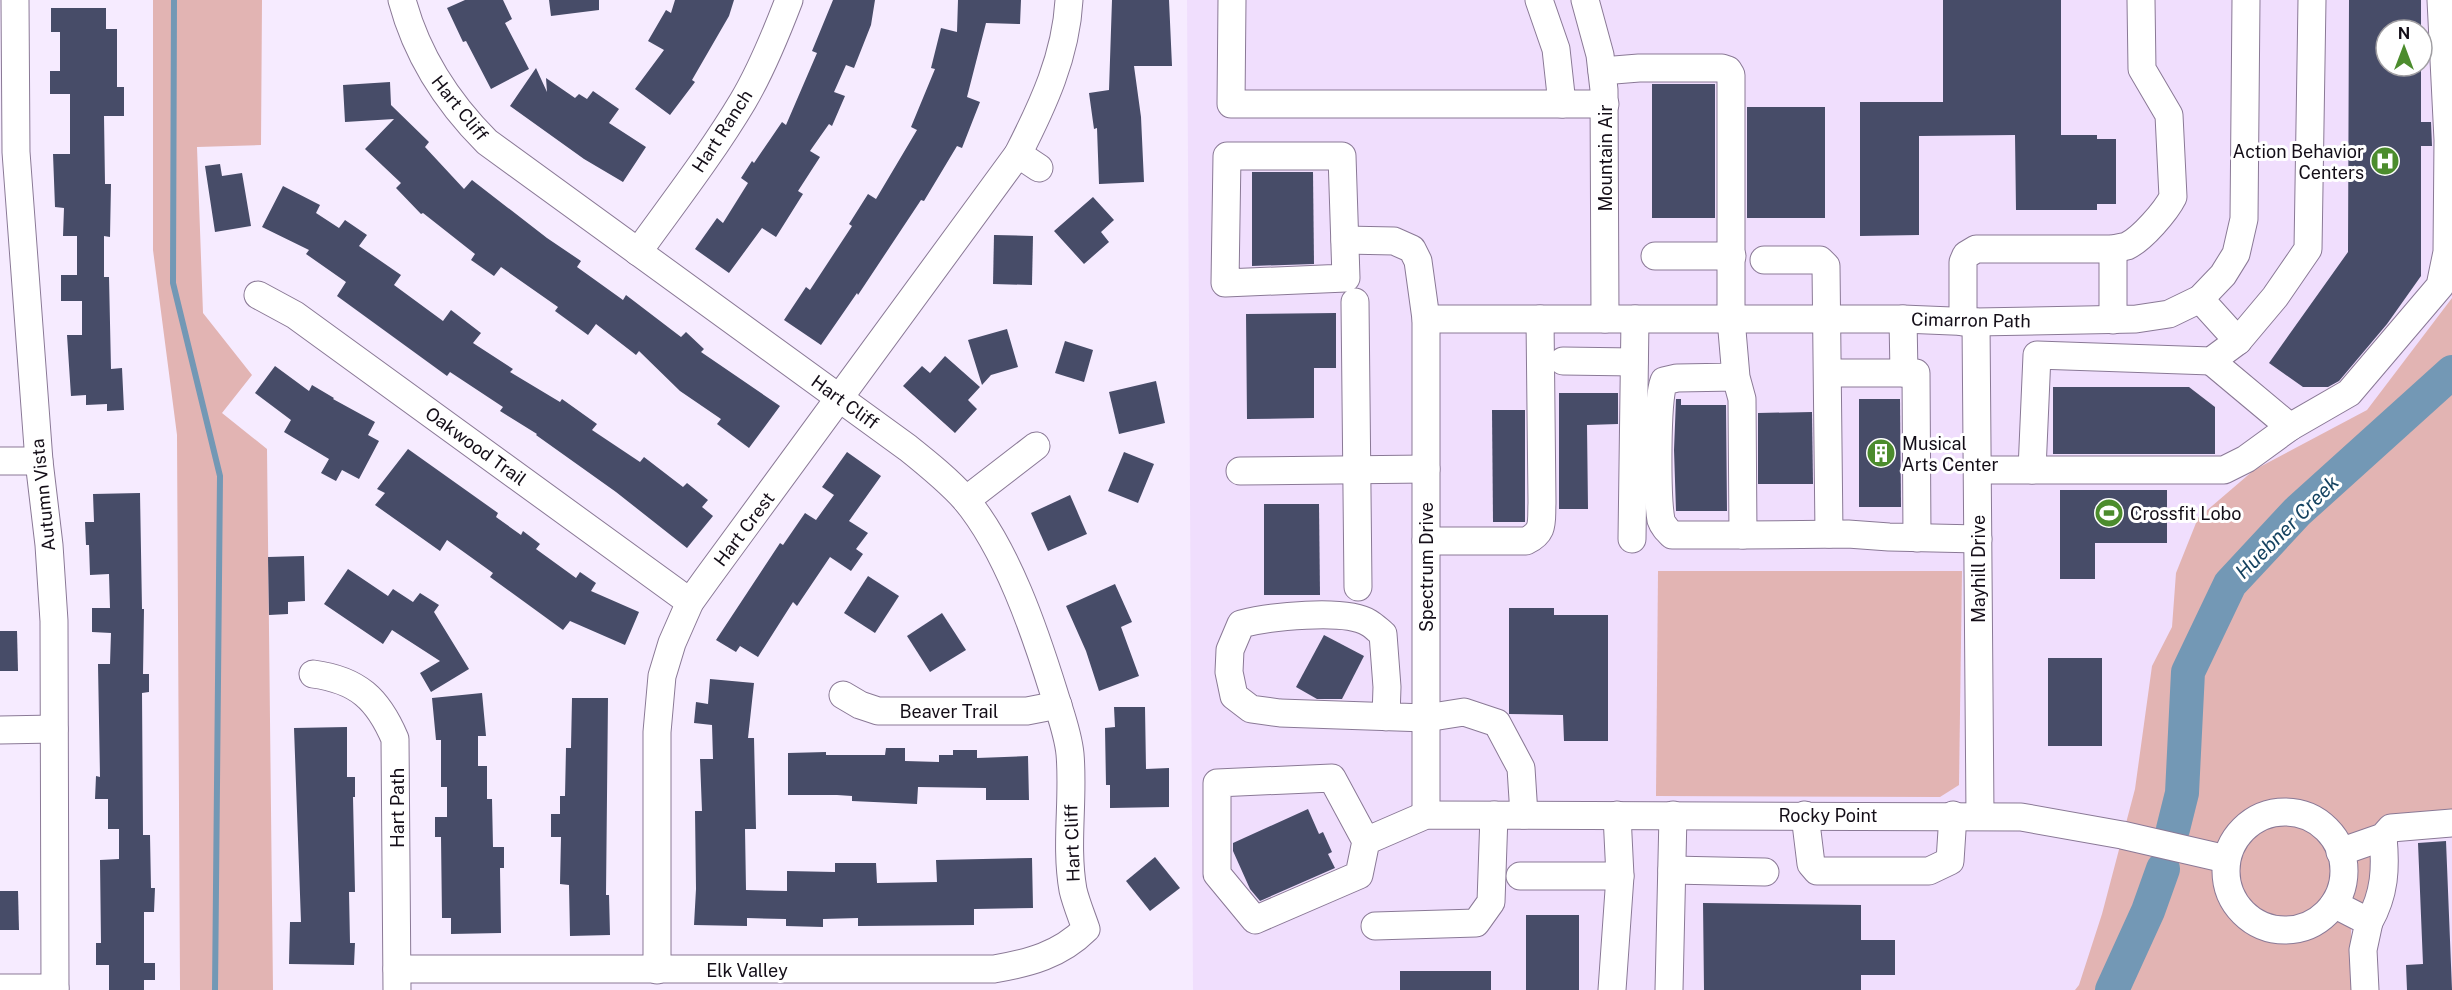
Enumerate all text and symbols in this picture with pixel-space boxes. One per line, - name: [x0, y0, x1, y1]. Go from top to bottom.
- north arrow: [2374, 18, 2434, 78]
- text: N: [2398, 24, 2410, 43]
- street label: Hart Cliff: [427, 71, 493, 145]
- street label: Hart Ranch: [688, 86, 756, 176]
- street label: Mountain Air: [1595, 104, 1616, 212]
- place label: Action Behavior Centers: [2233, 141, 2364, 183]
- hospital icon: Action Behavior Centers: [2369, 145, 2401, 177]
- street label: Cimarron Path: [1911, 308, 2031, 332]
- street label: Hart Cliff: [807, 371, 883, 433]
- street label: Oakwood Trail: [422, 402, 530, 490]
- place label: Musical Arts Center: [1902, 433, 1999, 475]
- building icon: Musical Arts Center: [1865, 437, 1897, 469]
- street label: Autumn Vista: [27, 438, 59, 552]
- water label: Huebner Creek: [2230, 470, 2344, 584]
- street label: Hart Crest: [709, 488, 779, 570]
- sports icon: Crossfit Lobo: [2093, 497, 2125, 529]
- street label: Spectrum Drive: [1416, 502, 1437, 632]
- place label: Crossfit Lobo: [2130, 503, 2241, 524]
- street label: Mayhill Drive: [1968, 515, 1989, 623]
- street label: Beaver Trail: [899, 701, 999, 722]
- street label: Hart Path: [387, 768, 408, 848]
- street label: Hart Cliff: [1060, 804, 1084, 882]
- street label: Rocky Point: [1778, 805, 1878, 826]
- street label: Elk Valley: [706, 960, 788, 981]

